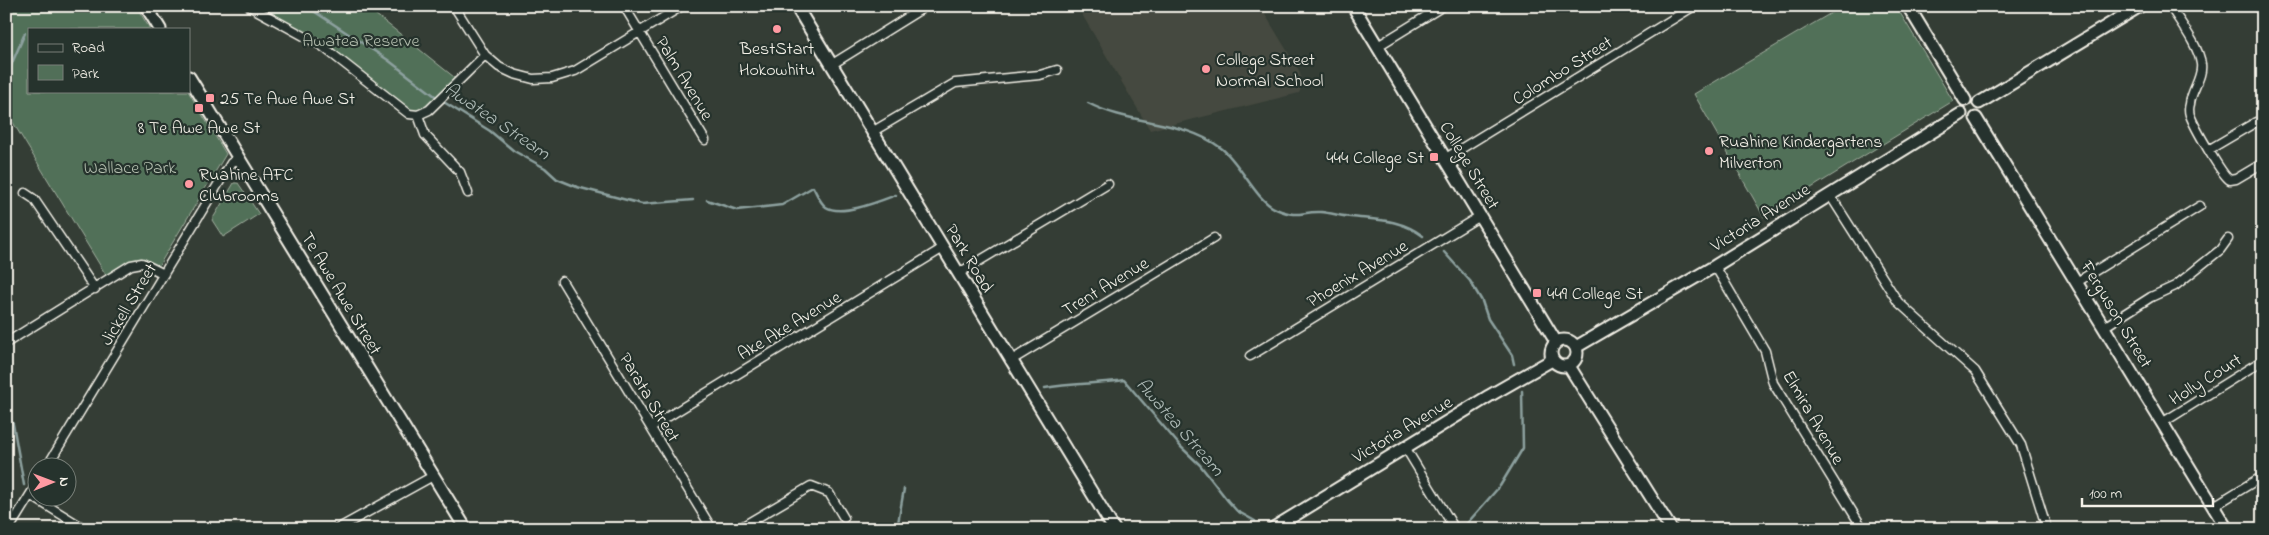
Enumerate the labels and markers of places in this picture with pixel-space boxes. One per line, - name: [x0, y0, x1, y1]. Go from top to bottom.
- marker: BestStart Hokowhitu: [771, 23, 783, 35]
- place label: BestStart Hokowhitu: [739, 37, 815, 84]
- place label: College Street Normal School: [1216, 48, 1324, 95]
- marker: College Street Normal School: [1200, 63, 1212, 75]
- place label: 25 Te Awe Awe St: [220, 87, 355, 113]
- marker: 25 Te Awe Awe St: [204, 92, 216, 104]
- marker: 8 Te Awe Awe St: [193, 102, 205, 114]
- place label: 8 Te Awe Awe St: [138, 116, 260, 142]
- place label: Ruahine Kindergartens Milverton: [1719, 130, 1882, 177]
- marker: Ruahine Kindergartens Milverton: [1703, 145, 1715, 157]
- place label: 444 College St: [1326, 146, 1424, 173]
- marker: 444 College St: [1428, 151, 1440, 163]
- place label: Ruahine AFC Clubrooms: [199, 163, 293, 210]
- marker: Ruahine AFC Clubrooms: [183, 178, 195, 190]
- place label: 449 College St: [1547, 282, 1643, 309]
- marker: 449 College St: [1531, 287, 1543, 299]

